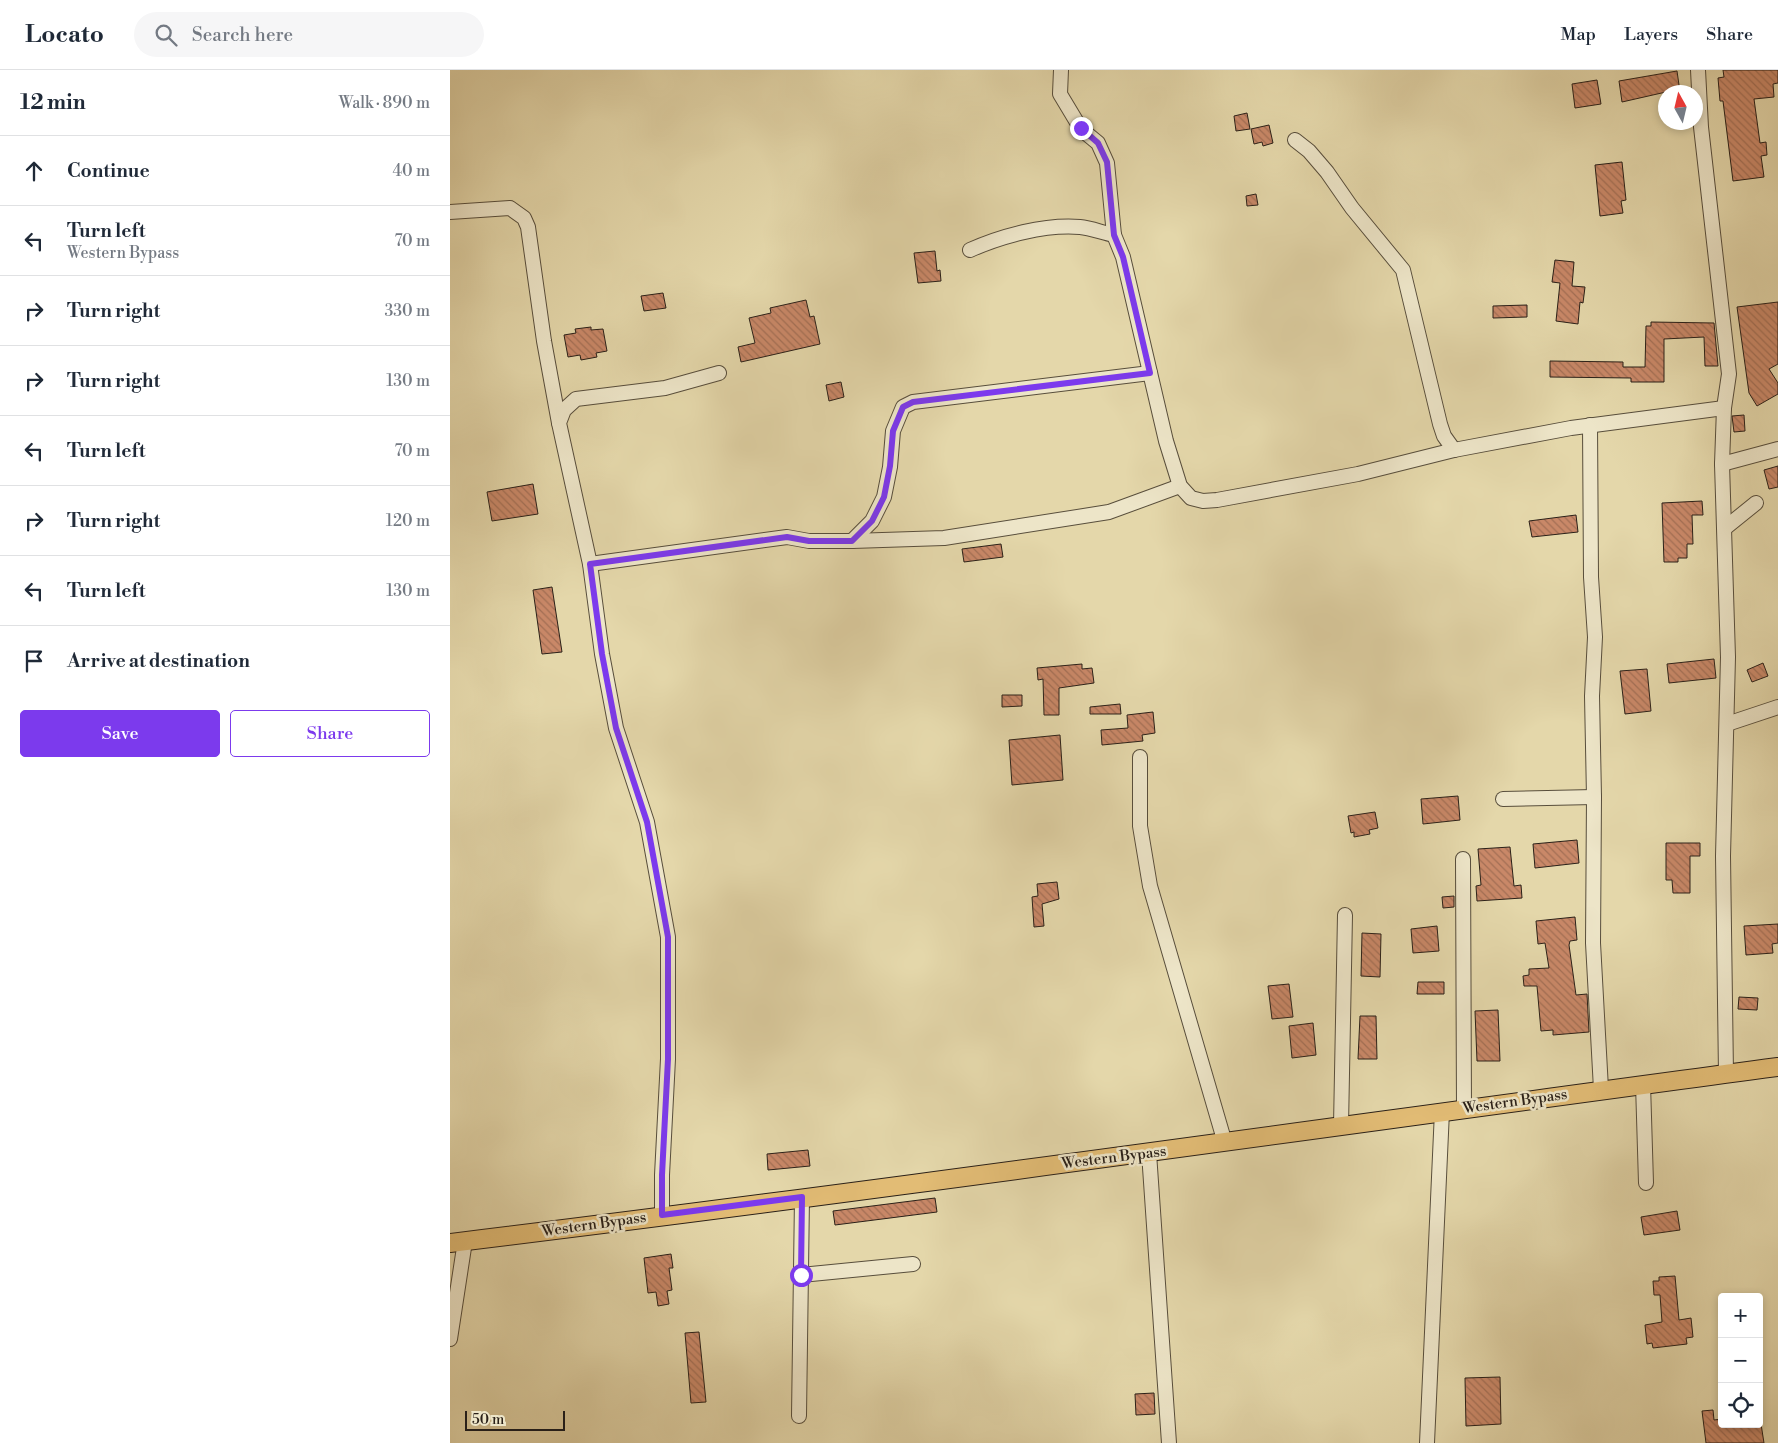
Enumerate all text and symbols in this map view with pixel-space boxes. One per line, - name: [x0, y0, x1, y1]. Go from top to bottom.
- search box: [134, 12, 484, 57]
- text: Locato: [25, 20, 104, 50]
- icon: search: [152, 21, 180, 49]
- text: Search here: [192, 23, 293, 47]
- text: Map: [1561, 23, 1596, 46]
- text: Layers: [1624, 23, 1678, 46]
- text: Share: [1706, 23, 1753, 46]
- north arrow: [1658, 85, 1703, 130]
- text: 12 min: [20, 90, 86, 116]
- text: Walk · 890 m: [339, 93, 430, 113]
- route end: [1070, 117, 1093, 140]
- icon: ahead: [20, 157, 48, 185]
- text: Continue: [67, 159, 150, 183]
- text: 40 m: [393, 161, 430, 181]
- text: Turn left: [67, 219, 146, 243]
- icon: left: [20, 227, 48, 255]
- text: 70 m: [394, 231, 430, 251]
- text: Western Bypass: [67, 243, 179, 263]
- icon: right: [20, 297, 48, 325]
- text: Turn right: [67, 299, 160, 323]
- text: 330 m: [384, 301, 430, 321]
- icon: right: [20, 367, 48, 395]
- text: Turn right: [67, 369, 160, 393]
- text: 130 m: [386, 371, 430, 391]
- icon: left: [20, 437, 48, 465]
- text: Turn left: [67, 439, 146, 463]
- text: 70 m: [394, 441, 430, 461]
- icon: right: [20, 507, 48, 535]
- text: Turn right: [67, 509, 160, 533]
- text: 120 m: [386, 511, 430, 531]
- icon: left: [20, 577, 48, 605]
- text: Turn left: [67, 579, 146, 603]
- text: 130 m: [386, 581, 430, 601]
- icon: arrive: [20, 647, 48, 675]
- text: Arrive at destination: [67, 649, 250, 673]
- button: Save: [20, 710, 220, 757]
- button: Share: [230, 710, 430, 757]
- street label: Western Bypass: [1461, 1085, 1569, 1118]
- street label: Western Bypass: [1060, 1142, 1167, 1173]
- street label: Western Bypass: [540, 1208, 648, 1241]
- route start: [790, 1264, 813, 1287]
- map controls: [1718, 1293, 1763, 1428]
- button: +: [1718, 1293, 1763, 1338]
- button: −: [1718, 1338, 1763, 1383]
- button: locate: [1718, 1383, 1763, 1428]
- scale bar: [465, 1408, 565, 1431]
- text: 50 m: [472, 1411, 504, 1429]

